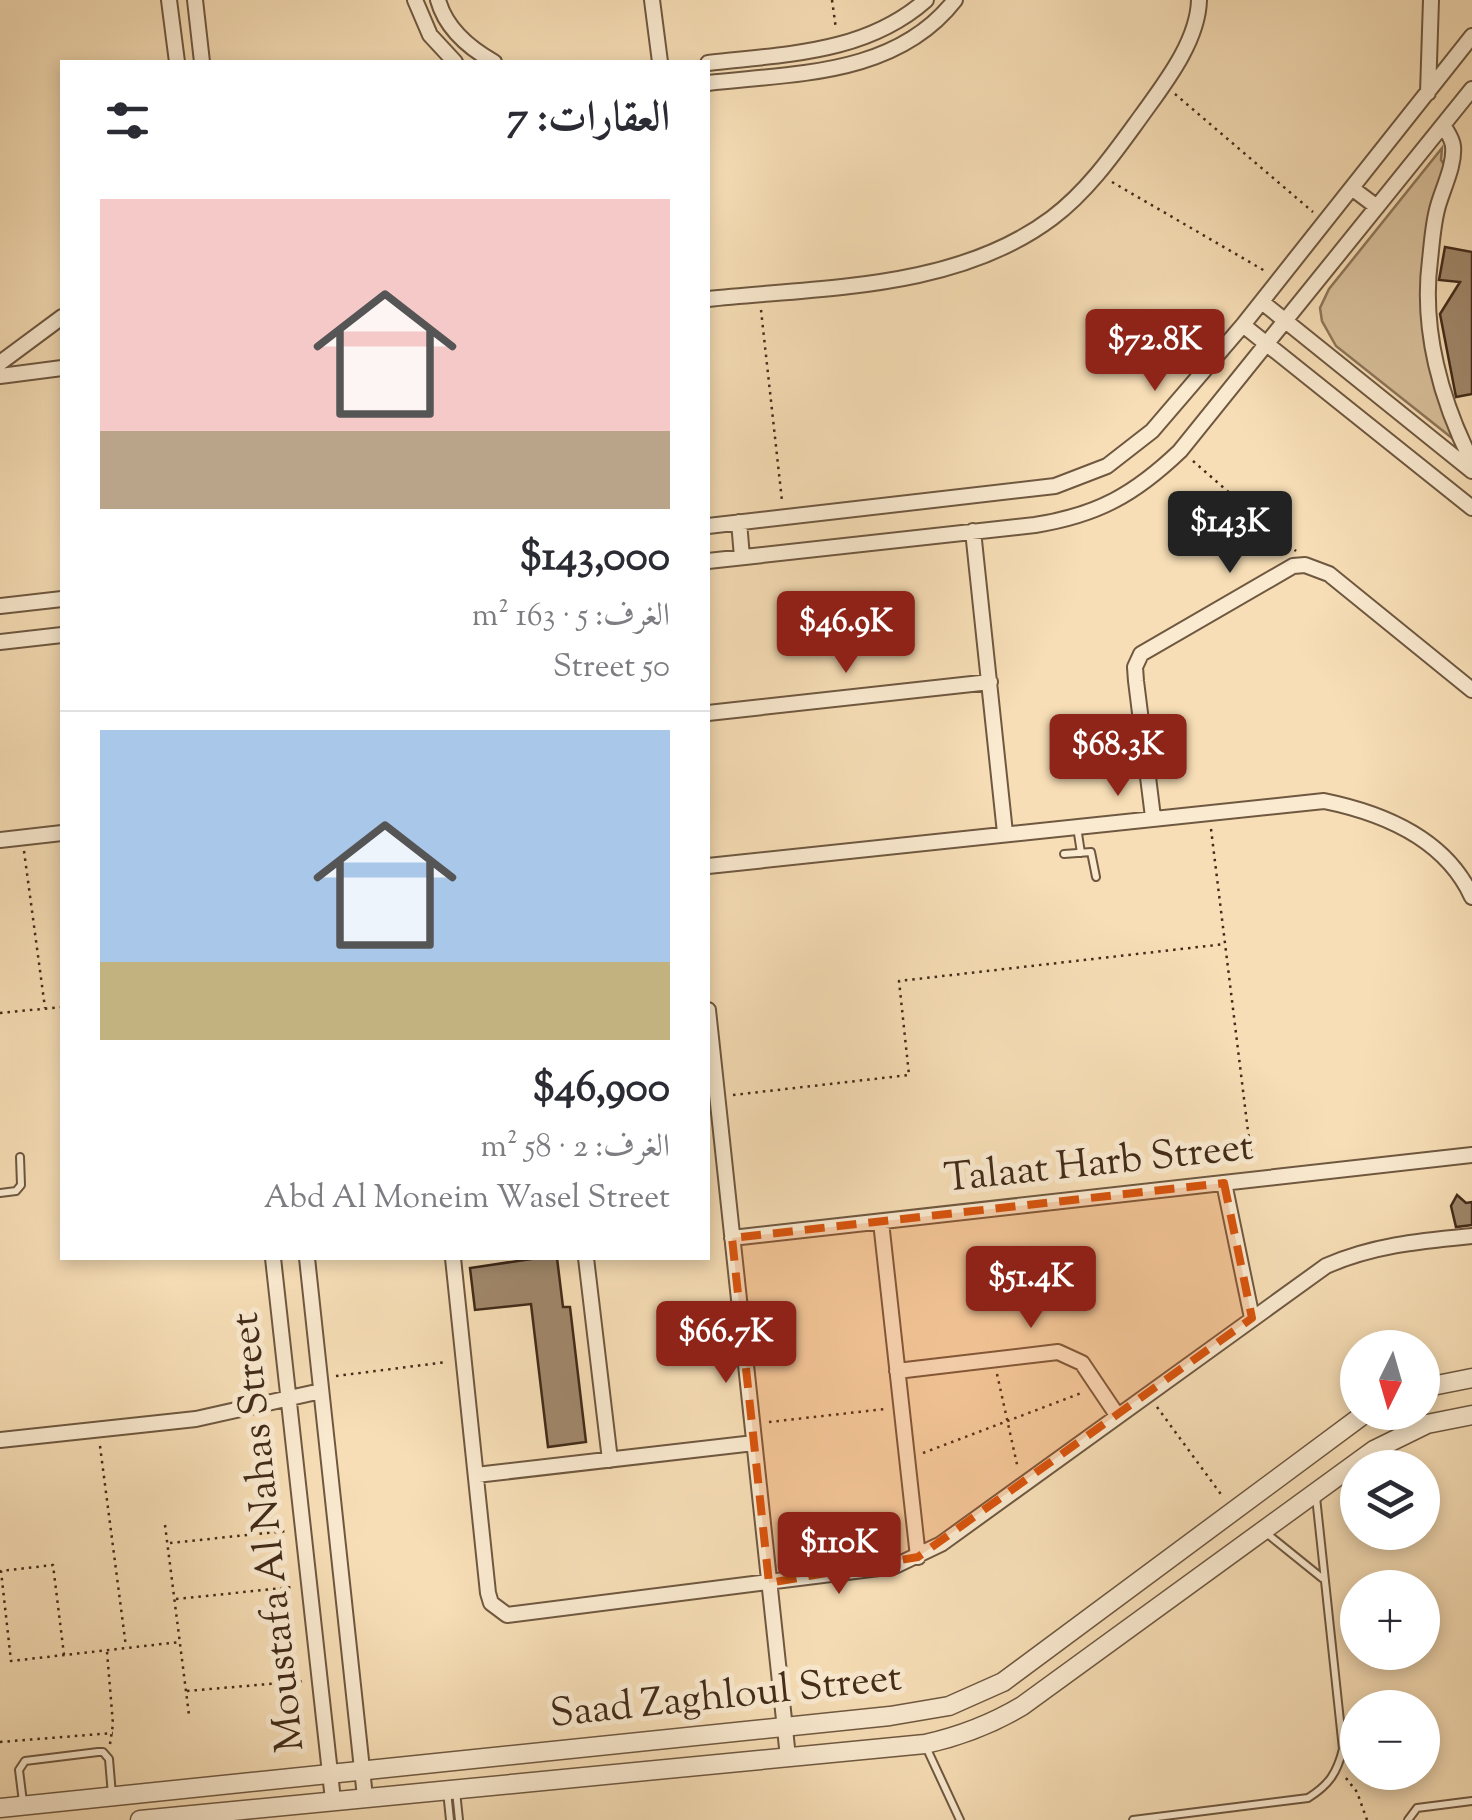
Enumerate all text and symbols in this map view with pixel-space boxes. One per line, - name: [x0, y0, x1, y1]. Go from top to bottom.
- text: العقارات: 7: [507, 90, 670, 150]
- icon: filters: [100, 93, 155, 148]
- icon: home: [295, 264, 475, 444]
- pin: $72.8K: [1074, 309, 1236, 394]
- text: $72.8K: [1108, 318, 1202, 364]
- pin: $143K: [1160, 491, 1300, 576]
- text: $143K: [1190, 500, 1270, 546]
- text: $143,000: [519, 529, 670, 589]
- pin: $46.9K: [765, 591, 927, 676]
- text: الغرف: 5 · 163 m²: [472, 594, 670, 640]
- text: $46.9K: [799, 600, 893, 646]
- text: Street 50: [553, 645, 670, 691]
- pin: $68.3K: [1037, 714, 1199, 799]
- text: $68.3K: [1072, 723, 1164, 769]
- icon: home: [295, 795, 475, 975]
- text: $46,900: [532, 1060, 670, 1120]
- street label: Talaat Harb Street: [942, 1120, 1257, 1210]
- text: الغرف: 2 · 58 m²: [480, 1125, 670, 1171]
- text: Abd Al Moneim Wasel Street: [264, 1176, 670, 1222]
- pin: $51.4K: [950, 1246, 1112, 1331]
- text: $51.4K: [988, 1255, 1074, 1301]
- pin: $66.7K: [645, 1301, 807, 1386]
- street label: Moustafa Al Nahas Street: [219, 1309, 321, 1754]
- text: $66.7K: [678, 1310, 774, 1356]
- north arrow: [1340, 1330, 1440, 1430]
- map controls: [1340, 1330, 1440, 1790]
- button: layers: [1340, 1450, 1440, 1550]
- pin: $110K: [769, 1512, 909, 1597]
- text: $110K: [800, 1521, 878, 1567]
- button: +: [1340, 1570, 1440, 1670]
- street label: Saad Zaghloul Street: [547, 1651, 905, 1745]
- button: −: [1340, 1690, 1440, 1790]

